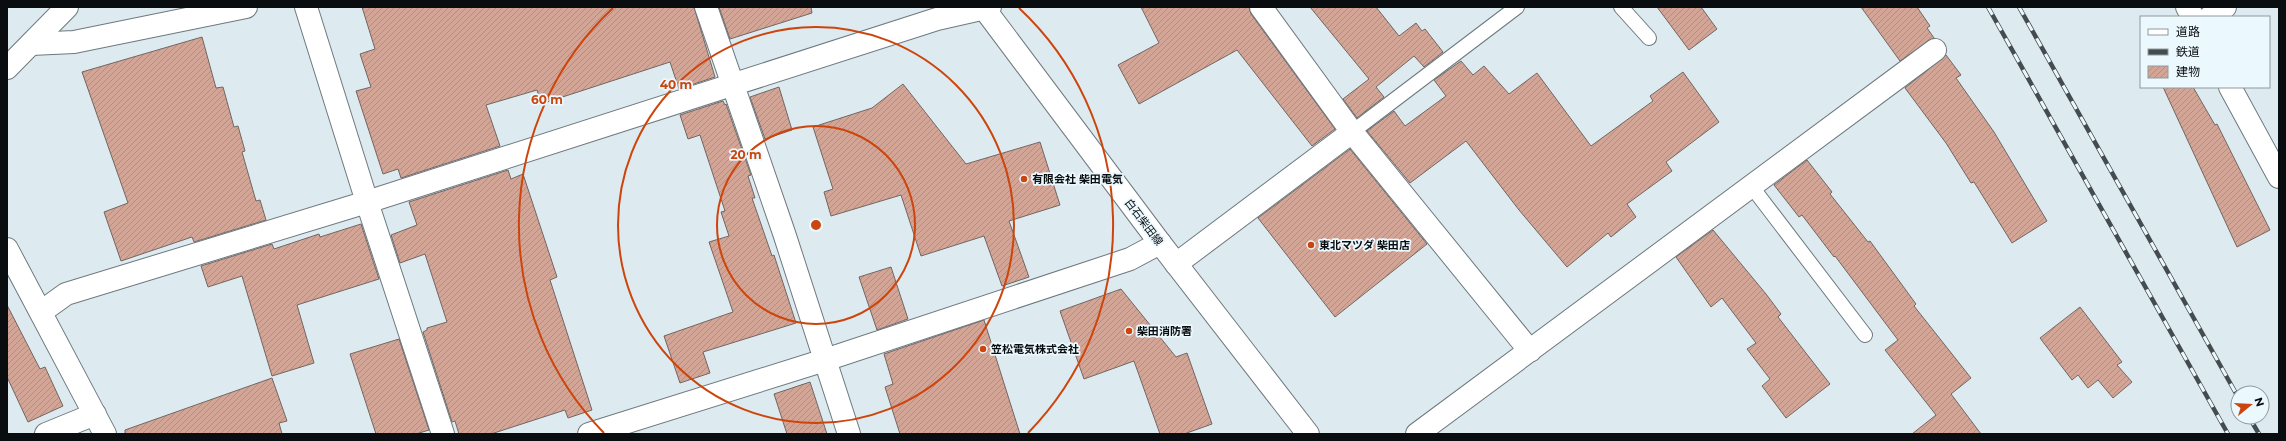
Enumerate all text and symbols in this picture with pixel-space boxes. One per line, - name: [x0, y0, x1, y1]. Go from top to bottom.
- legend: [2140, 16, 2270, 88]
- text: 道路: [2176, 24, 2200, 39]
- text: 鉄道: [2176, 44, 2200, 59]
- text: 建物: [2176, 64, 2200, 79]
- text: 40 m: [660, 77, 692, 92]
- text: 60 m: [531, 92, 563, 107]
- text: 20 m: [730, 147, 762, 162]
- place label: 有限会社 柴田電気: [1032, 172, 1123, 186]
- marker: 有限会社 柴田電気: [1019, 174, 1029, 184]
- street label: 白石柴田線: [1122, 196, 1166, 248]
- centre of rings: [809, 218, 823, 232]
- place label: 東北マツダ 柴田店: [1319, 238, 1410, 252]
- marker: 東北マツダ 柴田店: [1306, 240, 1316, 250]
- place label: 柴田消防署: [1137, 324, 1192, 338]
- marker: 柴田消防署: [1124, 326, 1134, 336]
- place label: 笠松電気株式会社: [990, 342, 1079, 356]
- marker: 笠松電気株式会社: [978, 344, 988, 354]
- north arrow: [2230, 385, 2270, 425]
- text: N: [2251, 396, 2268, 408]

